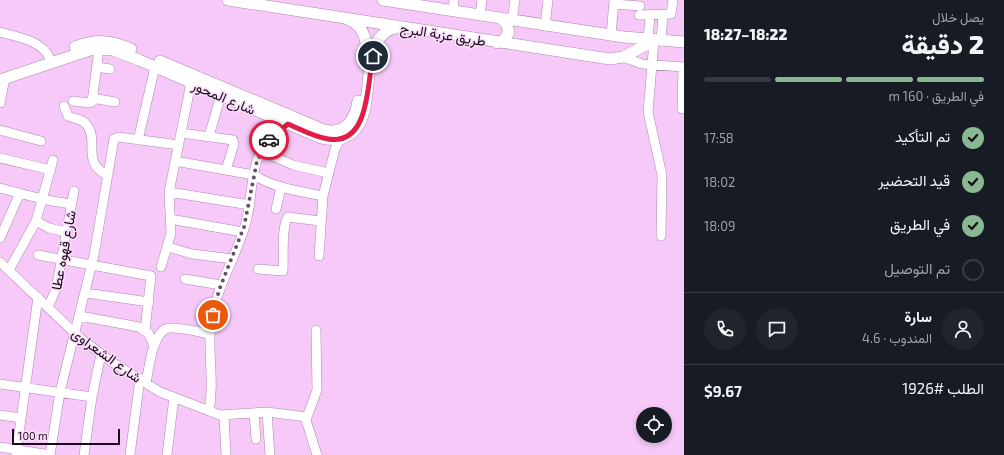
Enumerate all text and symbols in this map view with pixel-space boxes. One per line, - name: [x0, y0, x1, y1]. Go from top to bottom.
- text: يصل خلال: [932, 9, 984, 25]
- street label: طريق عزبة البرج: [398, 19, 487, 52]
- text: 18:22–18:27: [704, 25, 787, 43]
- text: 2 دقيقة: [902, 28, 984, 59]
- pin: [356, 39, 390, 73]
- icon: home: [362, 45, 384, 67]
- street label: شارع المحور: [188, 76, 258, 121]
- text: في الطريق · 160 m: [888, 88, 984, 104]
- courier: [249, 120, 289, 160]
- text: تم التأكيد: [895, 127, 950, 145]
- icon: check: [962, 127, 984, 149]
- icon: car: [258, 129, 280, 151]
- text: 17:58: [704, 130, 734, 146]
- text: قيد التحضير: [878, 171, 950, 189]
- icon: check: [962, 171, 984, 193]
- text: 18:02: [704, 174, 735, 190]
- street label: شارع قهوه عطا: [47, 209, 82, 292]
- text: في الطريق: [890, 215, 950, 233]
- icon: check: [962, 215, 984, 237]
- text: 18:09: [704, 218, 735, 234]
- text: تم التوصيل: [884, 259, 950, 277]
- pin: [196, 298, 230, 332]
- icon: bag: [202, 304, 224, 326]
- text: سارة: [904, 307, 932, 325]
- button: phone: [704, 308, 746, 350]
- button: chat: [756, 308, 798, 350]
- button: person: [942, 308, 984, 350]
- street label: شارع الشعراوى: [67, 324, 145, 388]
- text: المندوب · 4.6: [862, 330, 932, 346]
- text: الطلب #1926: [902, 379, 984, 397]
- text: $9.67: [704, 382, 742, 400]
- map controls: [636, 407, 672, 443]
- button: locate: [636, 407, 672, 443]
- scale bar: [12, 427, 120, 446]
- text: 100 m: [18, 429, 48, 442]

